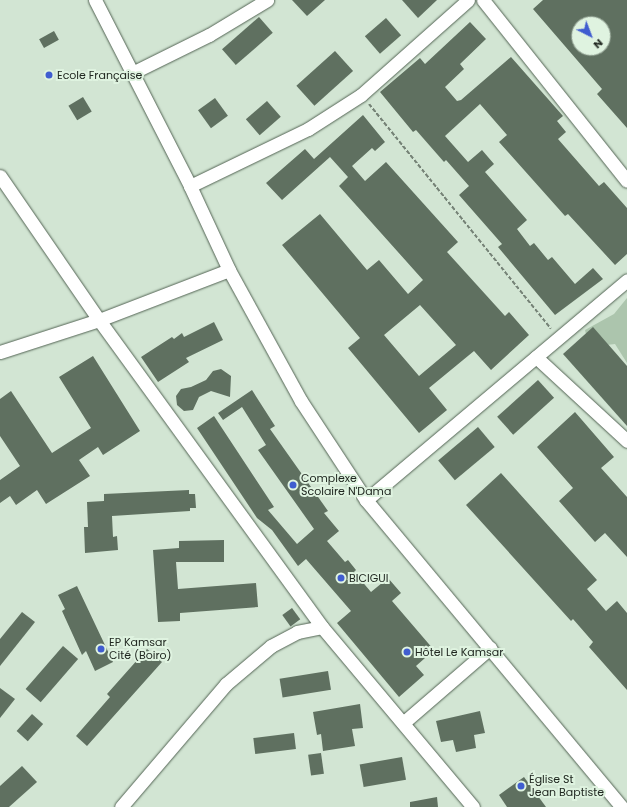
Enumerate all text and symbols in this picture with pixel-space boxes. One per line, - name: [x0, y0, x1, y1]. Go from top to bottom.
- north arrow: [571, 16, 611, 56]
- text: N: [590, 35, 607, 53]
- place label: Ecole Française: [57, 68, 142, 82]
- marker: Ecole Française: [44, 70, 54, 80]
- place label: Complexe Scolaire N'Dama: [301, 472, 391, 498]
- marker: Complexe Scolaire N'Dama: [288, 480, 298, 490]
- place label: BICIGUI: [349, 571, 388, 585]
- marker: BICIGUI: [336, 573, 346, 583]
- place label: EP Kamsar Cité (Boiro): [109, 636, 172, 662]
- marker: EP Kamsar Cité (Boiro): [96, 644, 106, 654]
- place label: Hôtel Le Kamsar: [415, 645, 503, 659]
- marker: Hôtel Le Kamsar: [402, 647, 412, 657]
- place label: Église St Jean Baptiste: [529, 773, 604, 799]
- marker: Église St Jean Baptiste: [516, 781, 526, 791]

